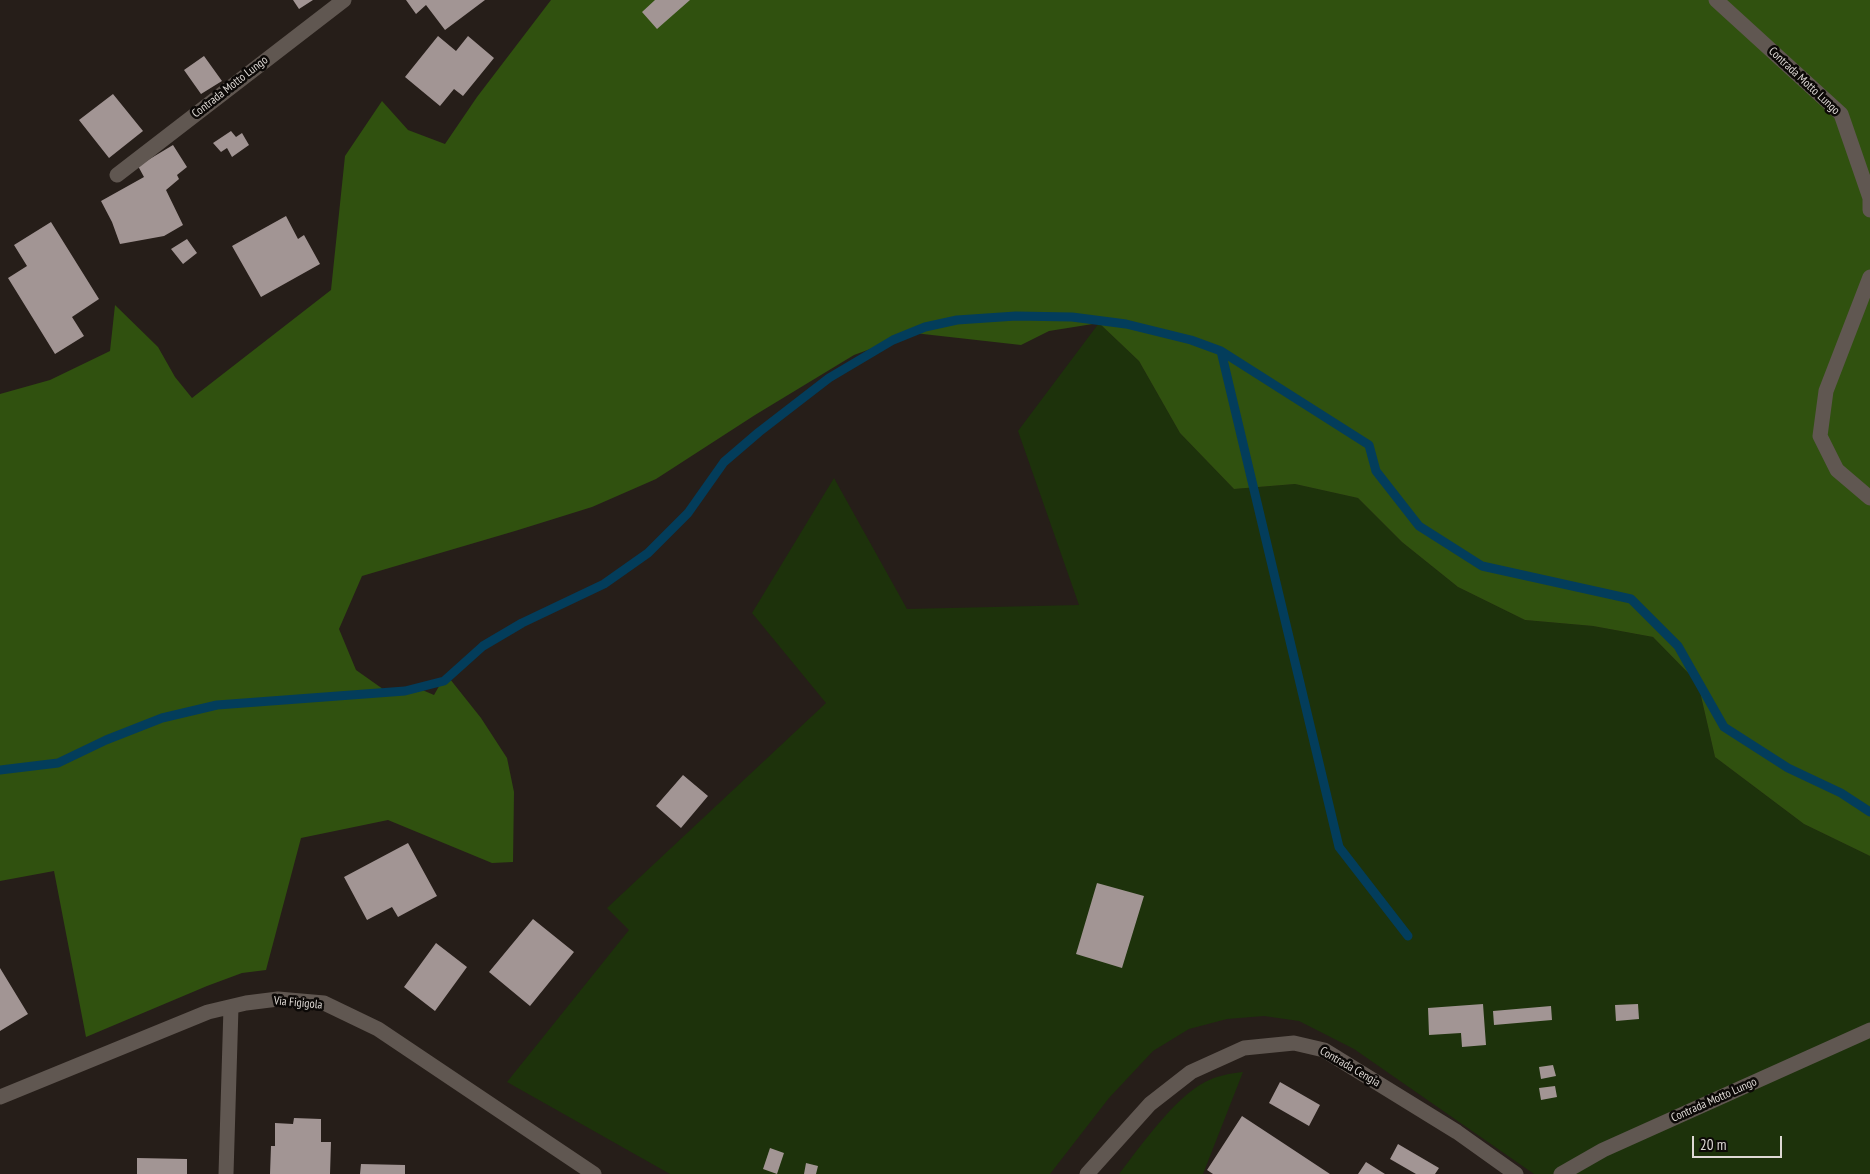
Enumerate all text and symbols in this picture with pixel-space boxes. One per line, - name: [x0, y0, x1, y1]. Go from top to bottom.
- street label: Contrada Motto Lungo: [1765, 44, 1843, 118]
- street label: Contrada Motto Lungo: [189, 53, 271, 121]
- street label: Via Figigola: [273, 994, 323, 1012]
- street label: Contrada Cengia: [1317, 1044, 1383, 1090]
- street label: Contrada Motto Lungo: [1669, 1075, 1759, 1125]
- scale bar: [1695, 1126, 1785, 1158]
- text: 20 m: [1700, 1135, 1726, 1154]

